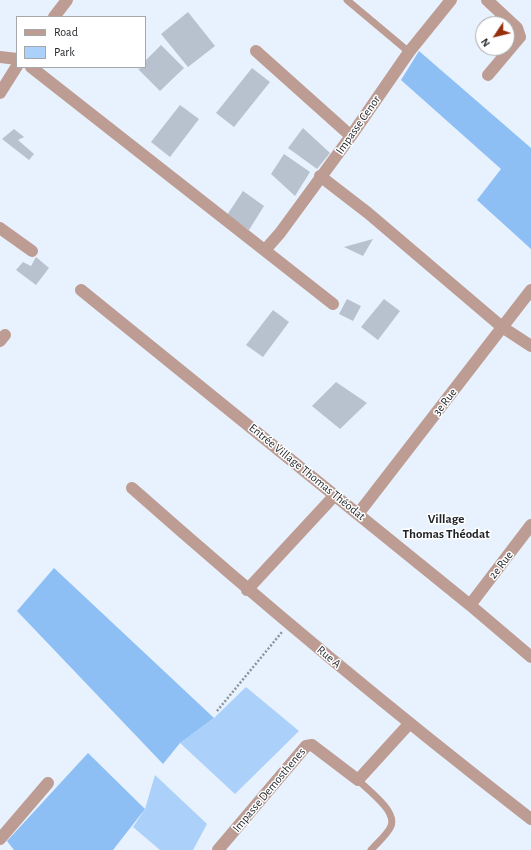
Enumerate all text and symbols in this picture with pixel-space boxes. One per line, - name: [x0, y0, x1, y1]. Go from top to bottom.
- legend: [16, 16, 146, 68]
- north arrow: [475, 16, 515, 56]
- text: Road: [54, 26, 78, 38]
- text: N: [479, 36, 492, 49]
- text: Park: [54, 46, 75, 58]
- street label: Impasse Cenor: [333, 93, 383, 157]
- street label: 3e Rue: [430, 386, 460, 418]
- street label: Entrée Village Thomas Théodat: [246, 421, 368, 523]
- district label: Village Thomas Théodat: [402, 511, 490, 542]
- street label: 2e Rue: [486, 548, 516, 582]
- street label: Rue A: [314, 643, 344, 671]
- street label: Impasse Demosthenes: [230, 745, 308, 835]

